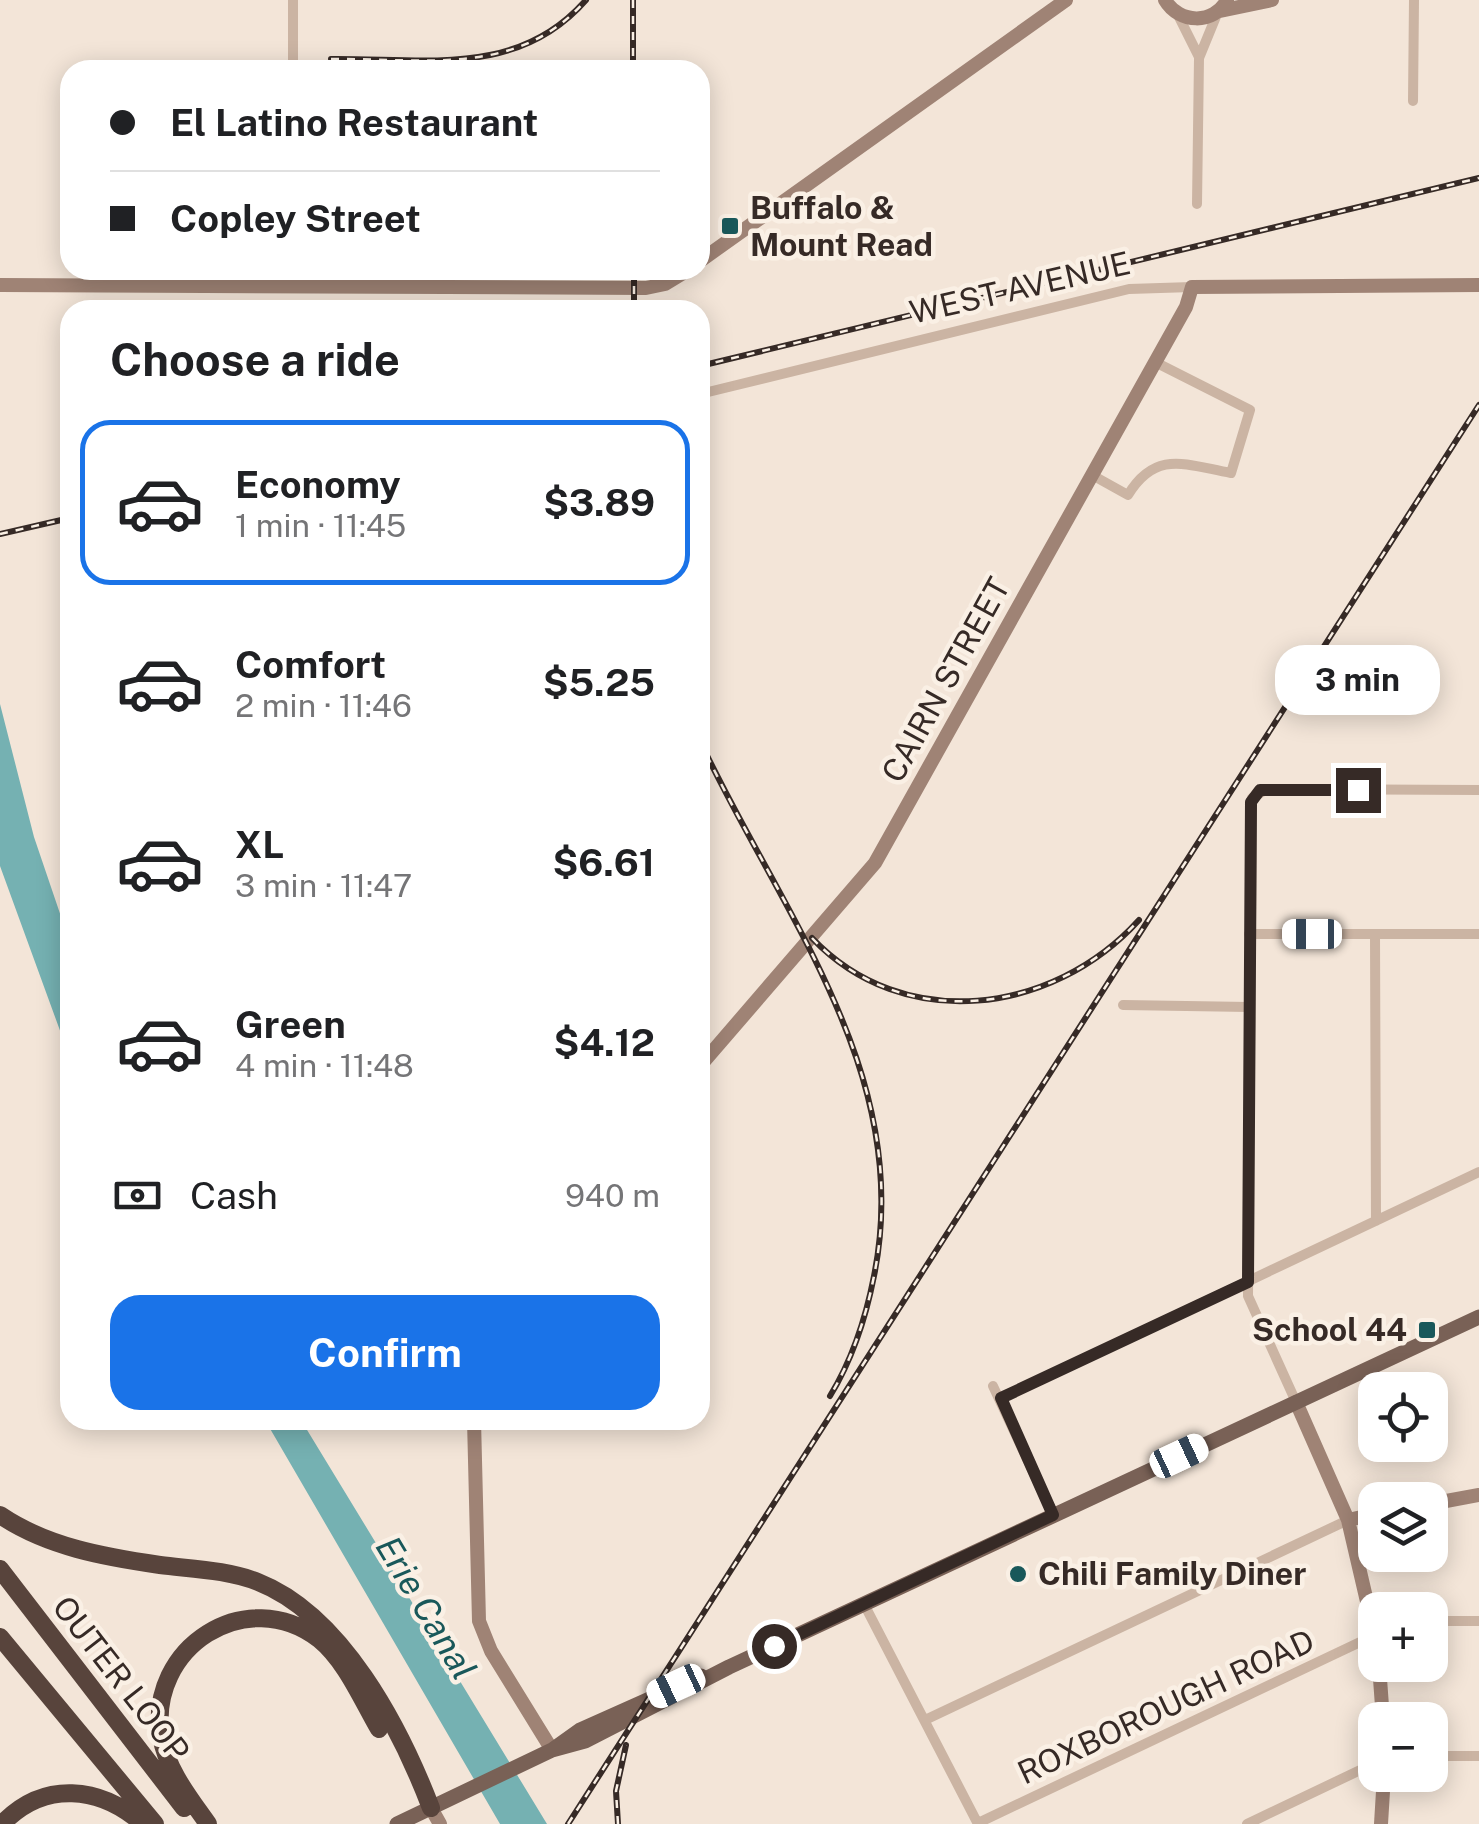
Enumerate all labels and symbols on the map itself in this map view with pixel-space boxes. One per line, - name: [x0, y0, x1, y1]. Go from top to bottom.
- place label: Buffalo & Mount Read: [750, 189, 933, 263]
- marker: Buffalo & Mount Read: [719, 215, 741, 237]
- street label: WEST AVENUE: [906, 244, 1134, 331]
- street label: CAIRN STREET: [874, 571, 1017, 788]
- callout: 3 min: [1276, 645, 1440, 715]
- route end: [1336, 768, 1381, 813]
- car: [1282, 919, 1342, 949]
- place label: School 44: [1252, 1311, 1407, 1348]
- marker: School 44: [1416, 1319, 1438, 1341]
- car: [1145, 1430, 1213, 1482]
- water label: Erie Canal: [368, 1529, 485, 1687]
- place label: Chili Family Diner: [1038, 1555, 1306, 1592]
- marker: Chili Family Diner: [1007, 1563, 1029, 1585]
- street label: OUTER LOOP: [46, 1589, 197, 1768]
- street label: ROXBOROUGH ROAD: [1012, 1622, 1320, 1791]
- route start: [752, 1624, 797, 1669]
- car: [642, 1660, 710, 1712]

